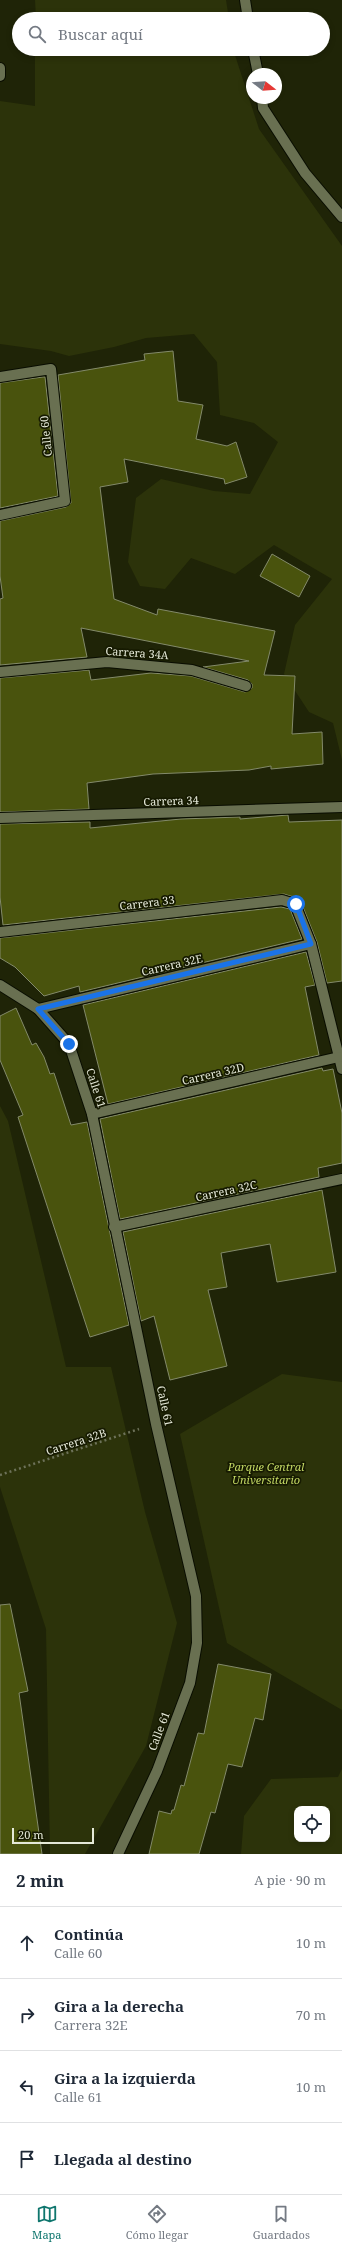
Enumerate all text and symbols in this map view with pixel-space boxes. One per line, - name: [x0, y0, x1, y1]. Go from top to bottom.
- search box: [12, 12, 330, 56]
- icon: search: [26, 23, 48, 45]
- text: Buscar aquí: [58, 24, 143, 44]
- north arrow: [246, 68, 282, 104]
- street label: Calle 60: [36, 415, 55, 457]
- street label: Carrera 34A: [105, 643, 169, 662]
- street label: Carrera 34: [143, 792, 199, 809]
- street label: Carrera 33: [118, 892, 175, 913]
- route start: [287, 895, 305, 913]
- street label: Carrera 32E: [140, 950, 204, 979]
- route end: [60, 1035, 78, 1053]
- street label: Carrera 32D: [180, 1059, 246, 1088]
- street label: Calle 61: [83, 1066, 110, 1110]
- street label: Carrera 32C: [194, 1177, 258, 1204]
- street label: Calle 61: [154, 1384, 177, 1427]
- street label: Carrera 32B: [44, 1425, 108, 1458]
- park label: Parque Central Universitario: [227, 1459, 305, 1487]
- street label: Calle 61: [144, 1709, 173, 1753]
- map controls: [294, 1806, 330, 1842]
- button: locate: [294, 1806, 330, 1842]
- scale bar: [12, 1826, 94, 1845]
- text: 20 m: [18, 1827, 44, 1842]
- text: 2 min: [16, 1869, 64, 1892]
- text: A pie · 90 m: [254, 1871, 326, 1889]
- text: Continúa: [54, 1924, 124, 1944]
- icon: ahead: [16, 1932, 38, 1954]
- text: 10 m: [296, 1934, 326, 1952]
- text: Calle 60: [54, 1944, 102, 1962]
- text: Gira a la derecha: [54, 1996, 184, 2016]
- icon: right: [16, 2004, 38, 2026]
- text: 70 m: [296, 2006, 326, 2024]
- text: Carrera 32E: [54, 2016, 128, 2034]
- text: Gira a la izquierda: [54, 2068, 196, 2088]
- icon: left: [16, 2076, 38, 2098]
- text: 10 m: [296, 2078, 326, 2096]
- text: Calle 61: [54, 2088, 102, 2106]
- icon: arrive: [16, 2148, 38, 2170]
- text: Llegada al destino: [54, 2149, 192, 2169]
- tab: Mapa: [32, 2203, 62, 2242]
- tab: Cómo llegar: [126, 2203, 188, 2242]
- tab: Guardados: [253, 2203, 310, 2242]

